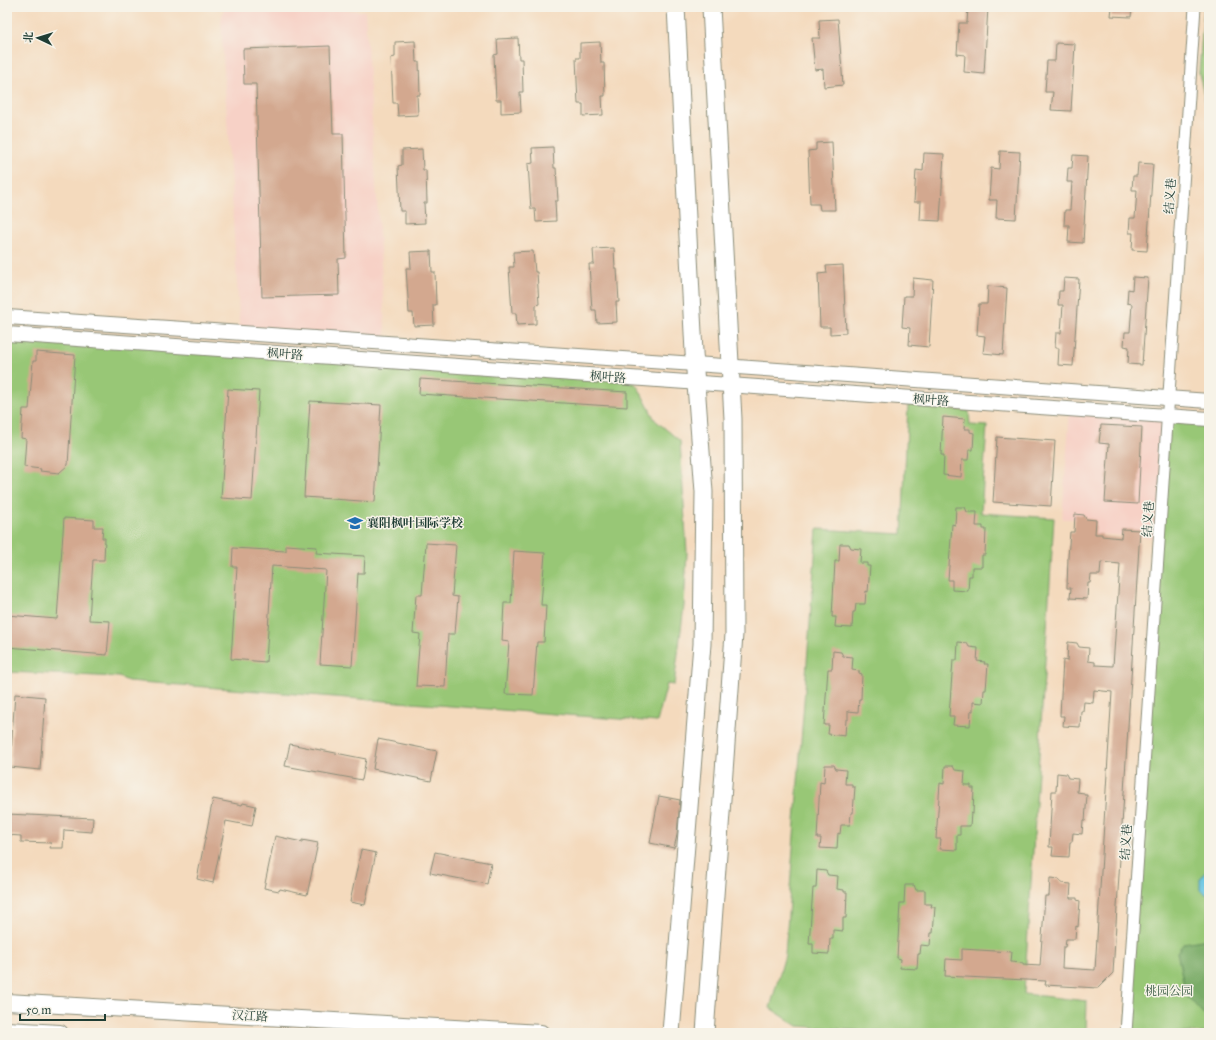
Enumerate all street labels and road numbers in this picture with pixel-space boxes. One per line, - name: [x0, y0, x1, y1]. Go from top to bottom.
- street label: 结义巷: [1162, 178, 1178, 214]
- street label: 枫叶路: [267, 346, 303, 362]
- street label: 枫叶路: [590, 369, 626, 385]
- street label: 枫叶路: [913, 392, 949, 408]
- street label: 结义巷: [1140, 501, 1156, 537]
- street label: 结义巷: [1118, 824, 1134, 860]
- street label: 汉江路: [232, 1008, 268, 1024]

